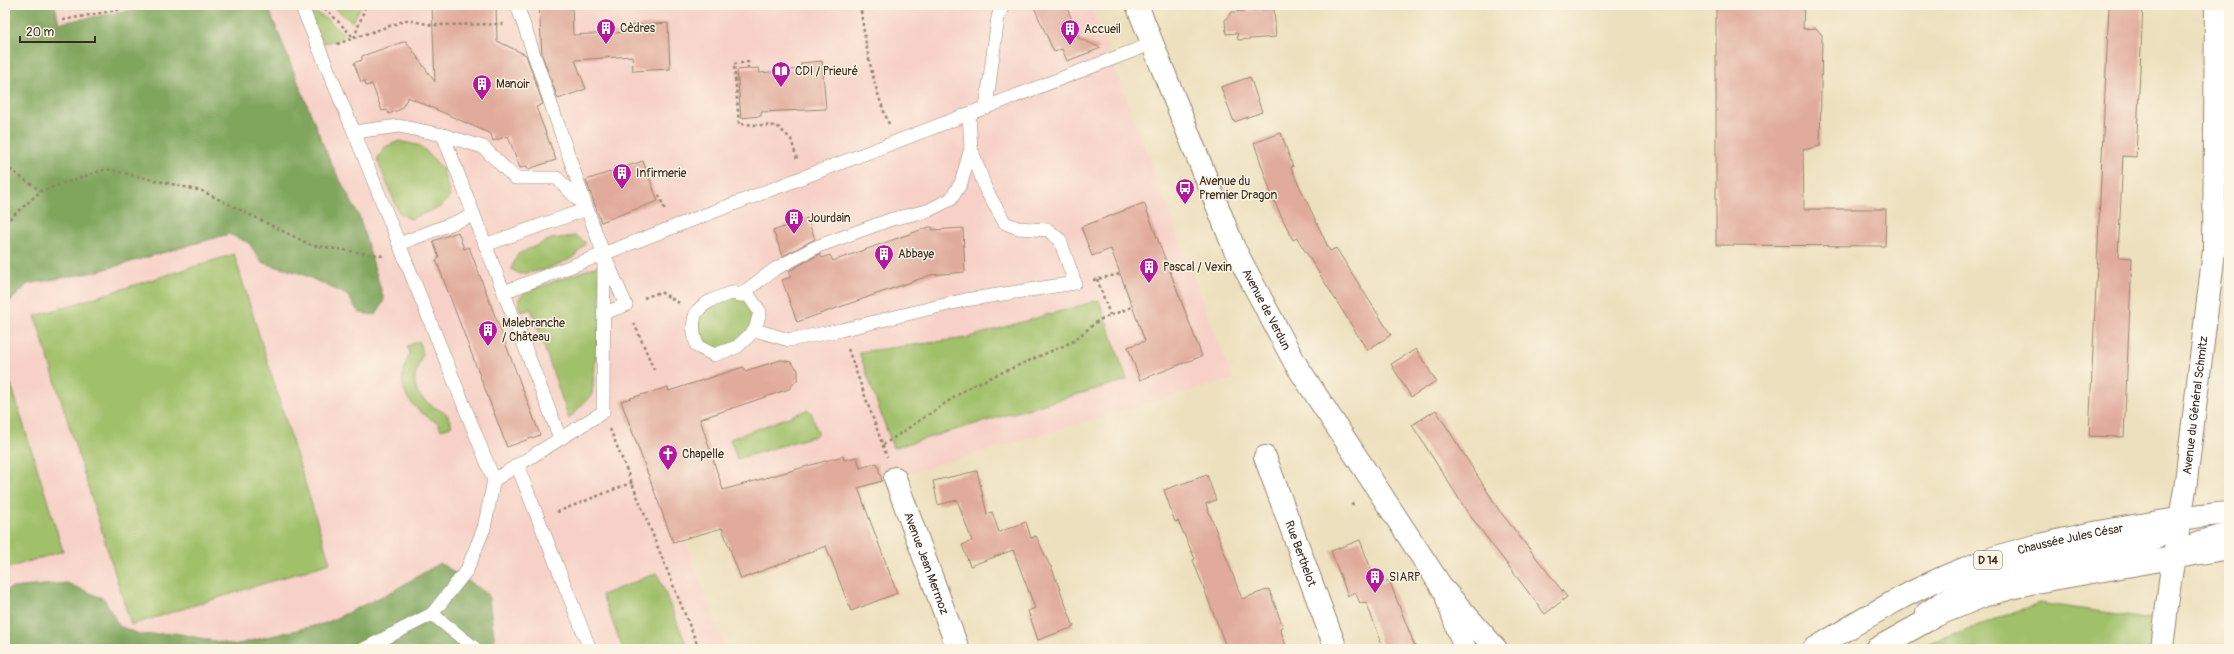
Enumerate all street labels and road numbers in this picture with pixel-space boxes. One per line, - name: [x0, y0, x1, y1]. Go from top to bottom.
- street label: Avenue de Verdun: [1239, 266, 1294, 353]
- street label: Avenue du Général Schmitz: [2179, 335, 2211, 476]
- street label: Avenue Jean Mermoz: [901, 510, 952, 617]
- street label: Rue Berthelot: [1282, 519, 1320, 589]
- street label: Chaussée Jules César: [2016, 520, 2125, 558]
- road number: D 14: [1974, 551, 2002, 569]

